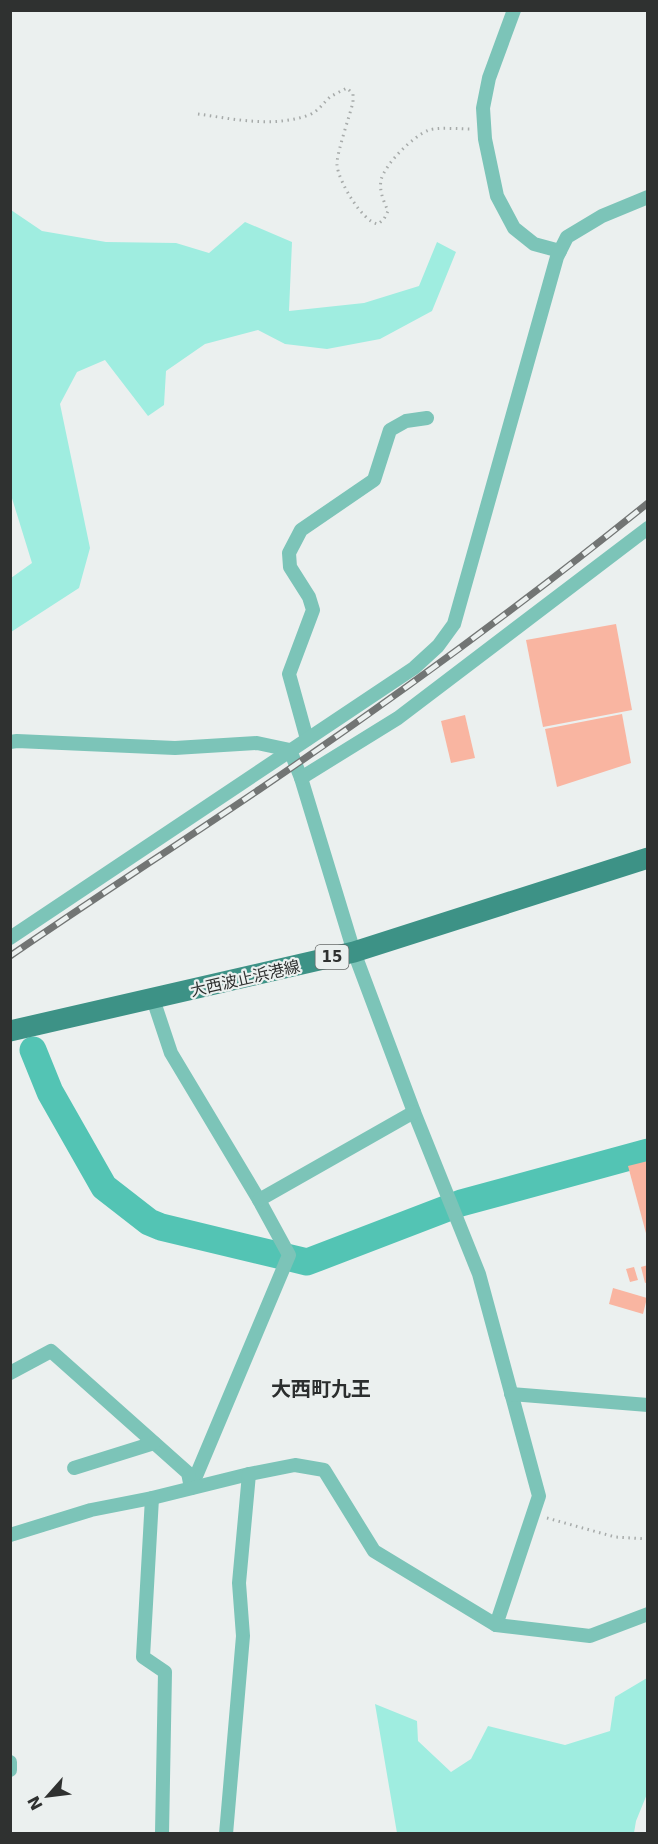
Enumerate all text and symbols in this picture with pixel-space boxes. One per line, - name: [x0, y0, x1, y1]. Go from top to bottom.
- road number: 15: [316, 945, 348, 969]
- street label: 大西波止浜港線: [188, 957, 302, 1000]
- district label: 大西町九王: [271, 1377, 371, 1401]
- north arrow: [18, 1766, 78, 1826]
- text: N: [24, 1792, 47, 1813]

